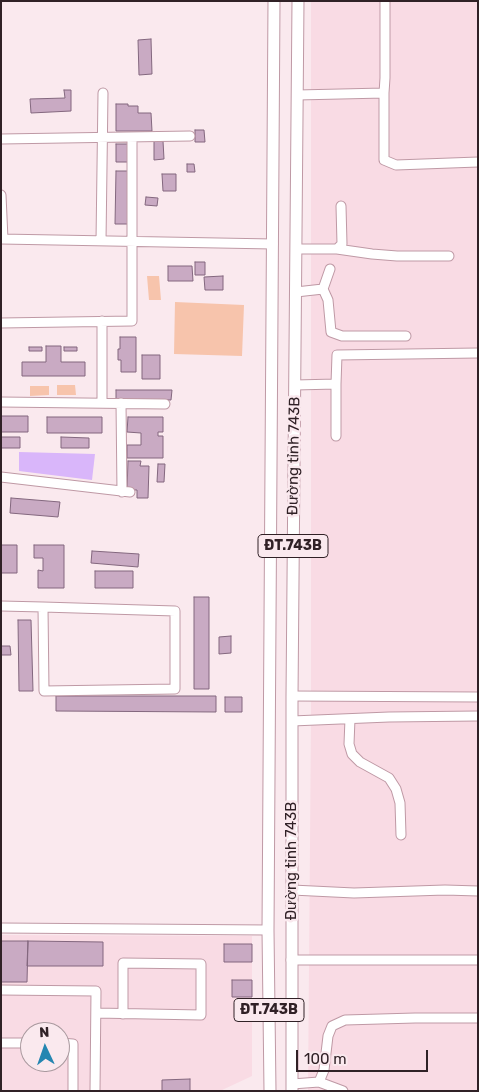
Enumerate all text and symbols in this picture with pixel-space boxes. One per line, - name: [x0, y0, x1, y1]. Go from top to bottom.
- street label: Đường tỉnh 743B: [284, 397, 304, 515]
- road number: ĐT.743B: [258, 534, 328, 558]
- street label: Đường tỉnh 743B: [283, 802, 301, 920]
- road number: ĐT.743B: [234, 998, 304, 1022]
- north arrow: [20, 1022, 70, 1072]
- text: N: [39, 1024, 50, 1041]
- scale bar: [299, 1040, 432, 1072]
- text: 100 m: [304, 1050, 346, 1068]

